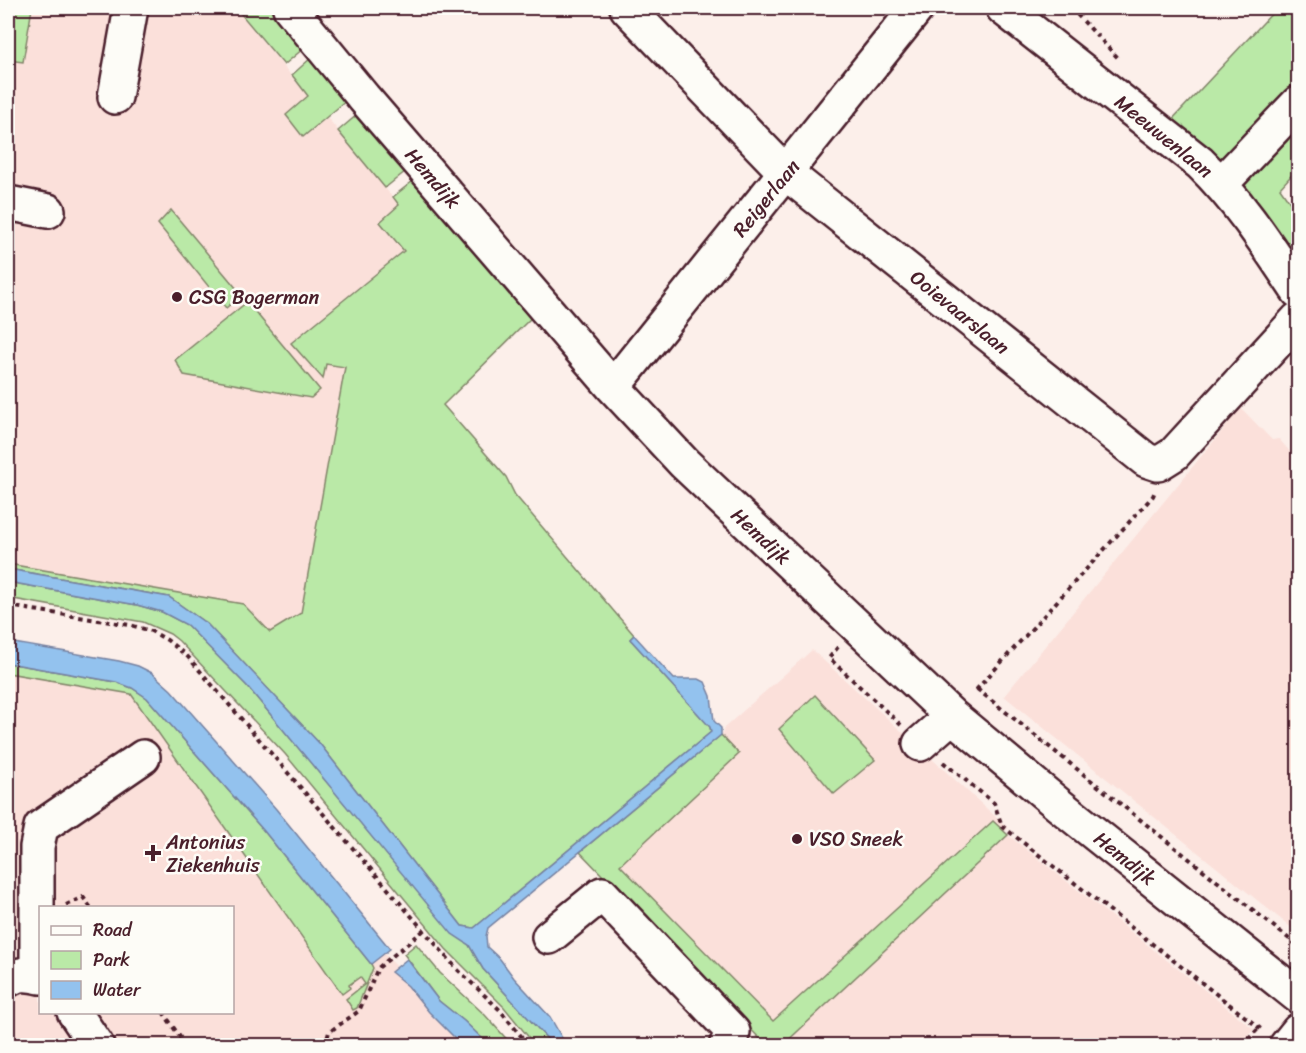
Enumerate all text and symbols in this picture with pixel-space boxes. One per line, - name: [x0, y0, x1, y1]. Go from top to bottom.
- street label: Meeuwenlaan: [1106, 85, 1221, 188]
- street label: Hemdijk: [396, 140, 470, 217]
- street label: Reigerlaan: [724, 151, 809, 245]
- street label: Ooievaarslaan: [902, 261, 1018, 364]
- place label: CSG Bogerman: [189, 280, 319, 315]
- marker: CSG Bogerman: [170, 290, 184, 304]
- street label: Hemdijk: [722, 499, 799, 574]
- place label: VSO Sneek: [809, 822, 903, 857]
- street label: Hemdijk: [1086, 822, 1164, 895]
- place label: Antonius Ziekenhuis: [165, 825, 260, 883]
- marker: VSO Sneek: [790, 832, 804, 846]
- marker: Antonius Ziekenhuis: [144, 844, 162, 862]
- legend: [39, 906, 234, 1014]
- text: Road: [93, 914, 133, 946]
- text: Park: [93, 944, 130, 976]
- text: Water: [93, 974, 142, 1006]

